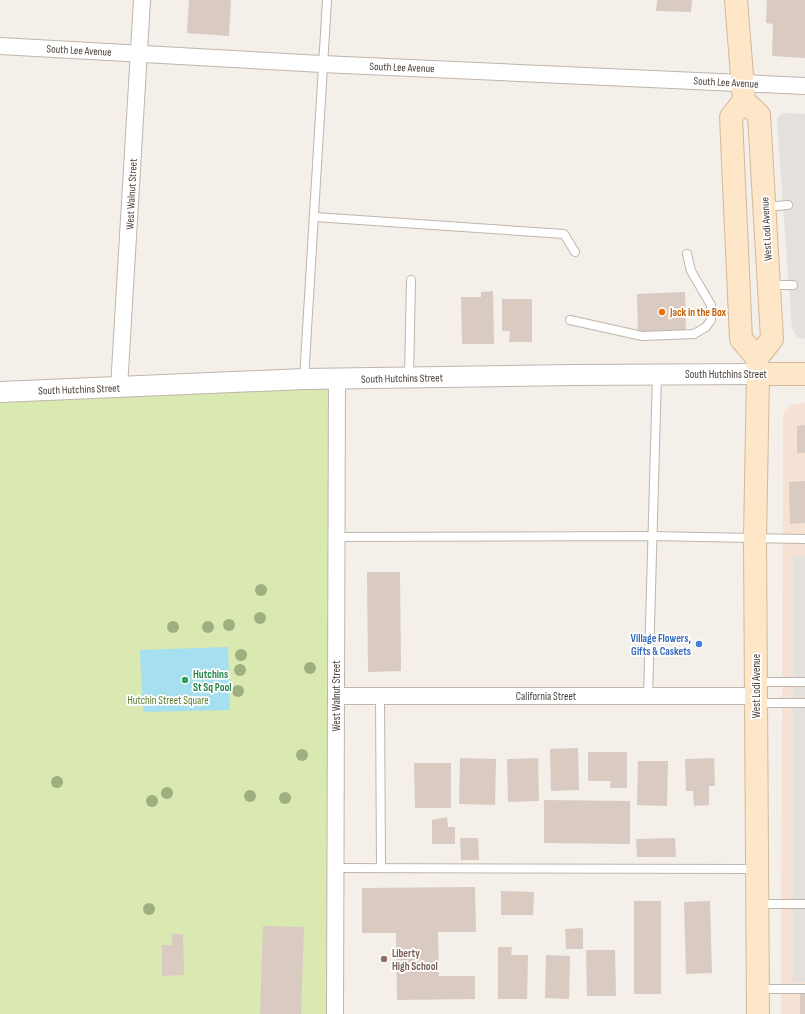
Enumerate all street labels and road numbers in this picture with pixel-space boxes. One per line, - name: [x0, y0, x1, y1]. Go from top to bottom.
- street label: South Lee Avenue: [46, 42, 112, 59]
- street label: South Lee Avenue: [369, 60, 435, 75]
- street label: South Lee Avenue: [693, 74, 759, 91]
- street label: West Walnut Street: [123, 157, 140, 230]
- street label: West Lodi Avenue: [758, 197, 775, 261]
- street label: South Hutchins Street: [685, 368, 768, 381]
- street label: South Hutchins Street: [361, 371, 444, 386]
- street label: South Hutchins Street: [38, 382, 121, 397]
- street label: West Lodi Avenue: [750, 654, 763, 718]
- street label: West Walnut Street: [330, 660, 343, 732]
- street label: California Street: [516, 690, 577, 703]

